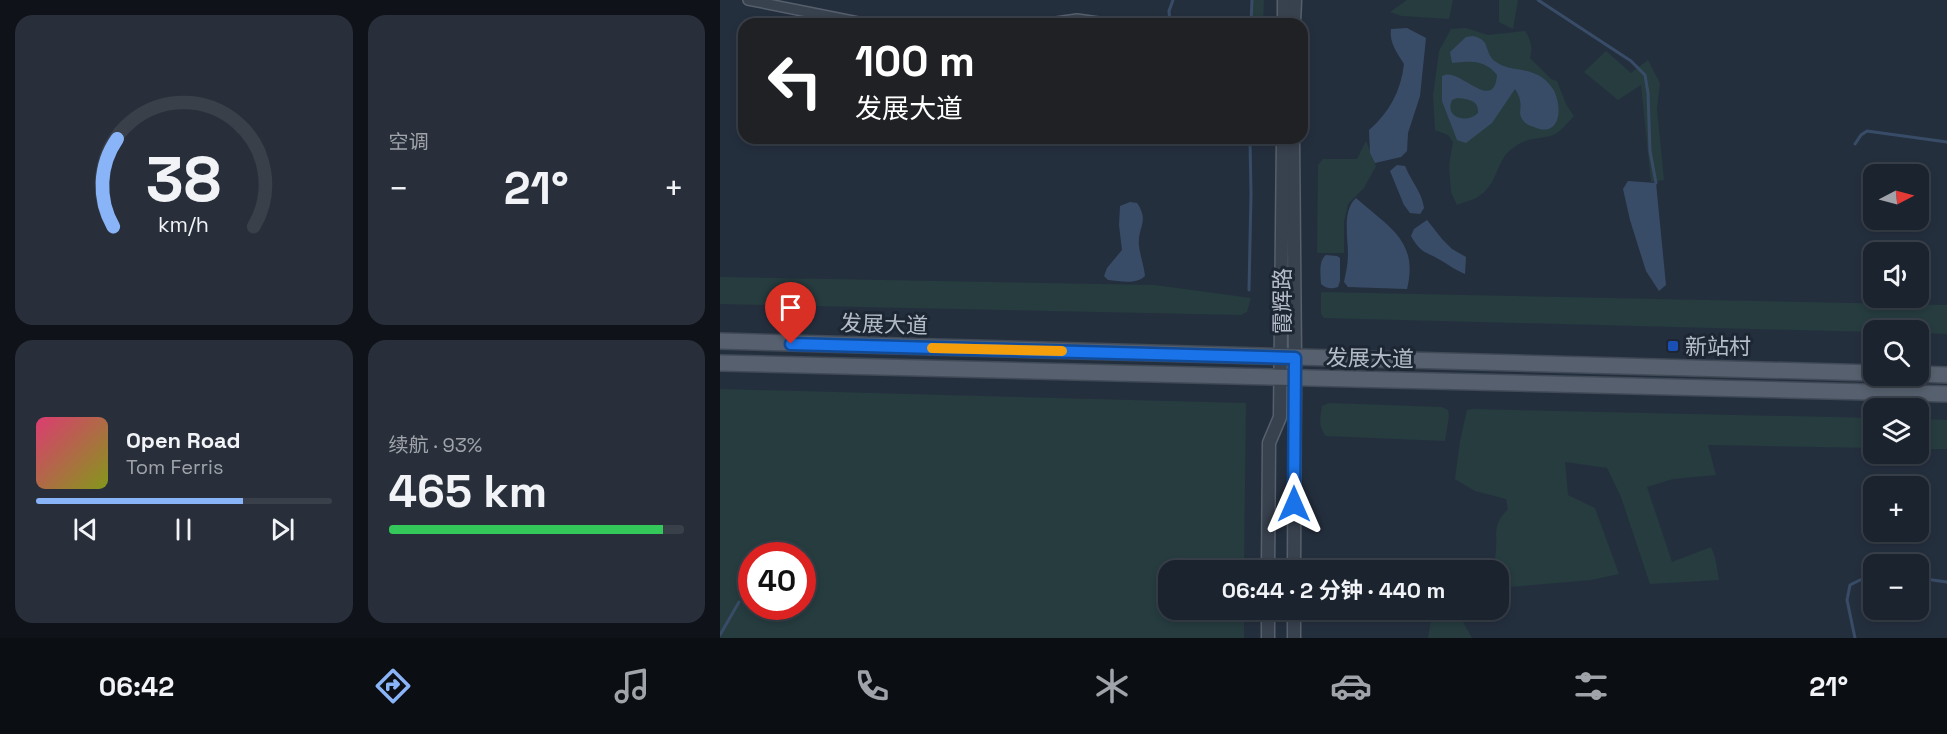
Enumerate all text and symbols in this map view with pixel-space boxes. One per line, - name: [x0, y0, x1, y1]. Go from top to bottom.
- text: 100 m: [855, 35, 975, 88]
- icon: left: [756, 42, 834, 120]
- text: 发展大道: [855, 91, 963, 126]
- text: 空调: [389, 129, 429, 155]
- text: 38: [146, 140, 221, 219]
- text: 21°: [504, 160, 569, 217]
- north arrow: [1863, 164, 1929, 230]
- map controls: [1863, 164, 1929, 620]
- text: −: [389, 168, 409, 210]
- text: +: [664, 168, 684, 210]
- text: km/h: [158, 211, 209, 238]
- button: sound: [1863, 242, 1929, 308]
- street label: 霞辉路: [1268, 268, 1296, 334]
- pin: [765, 282, 816, 344]
- icon: arrive: [774, 291, 807, 324]
- street label: 发展大道: [840, 308, 928, 340]
- button: search: [1863, 320, 1929, 386]
- place label: 新站村: [1685, 332, 1751, 360]
- marker: 新站村: [1666, 339, 1680, 353]
- street label: 发展大道: [1326, 343, 1414, 373]
- button: layers: [1863, 398, 1929, 464]
- text: Open Road: [126, 426, 241, 454]
- text: 续航 · 93%: [389, 432, 482, 458]
- text: Tom Ferris: [126, 454, 224, 480]
- text: 465 km: [389, 463, 547, 520]
- position arrow: [1262, 472, 1326, 536]
- button: +: [1863, 476, 1929, 542]
- icon: previous: [69, 513, 102, 546]
- icon: pause: [167, 513, 200, 546]
- icon: next: [266, 513, 299, 546]
- speed limit sign: 40: [738, 542, 816, 620]
- button: −: [1863, 554, 1929, 620]
- text: 06:44 · 2 分钟 · 440 m: [1222, 576, 1445, 604]
- icon: directions: [372, 665, 414, 707]
- icon: music: [611, 665, 653, 707]
- icon: phone: [851, 665, 893, 707]
- icon: climate: [1091, 665, 1133, 707]
- icon: car: [1330, 665, 1372, 707]
- icon: filters: [1570, 665, 1612, 707]
- text: 06:42: [99, 669, 174, 704]
- text: 21°: [1809, 669, 1848, 704]

